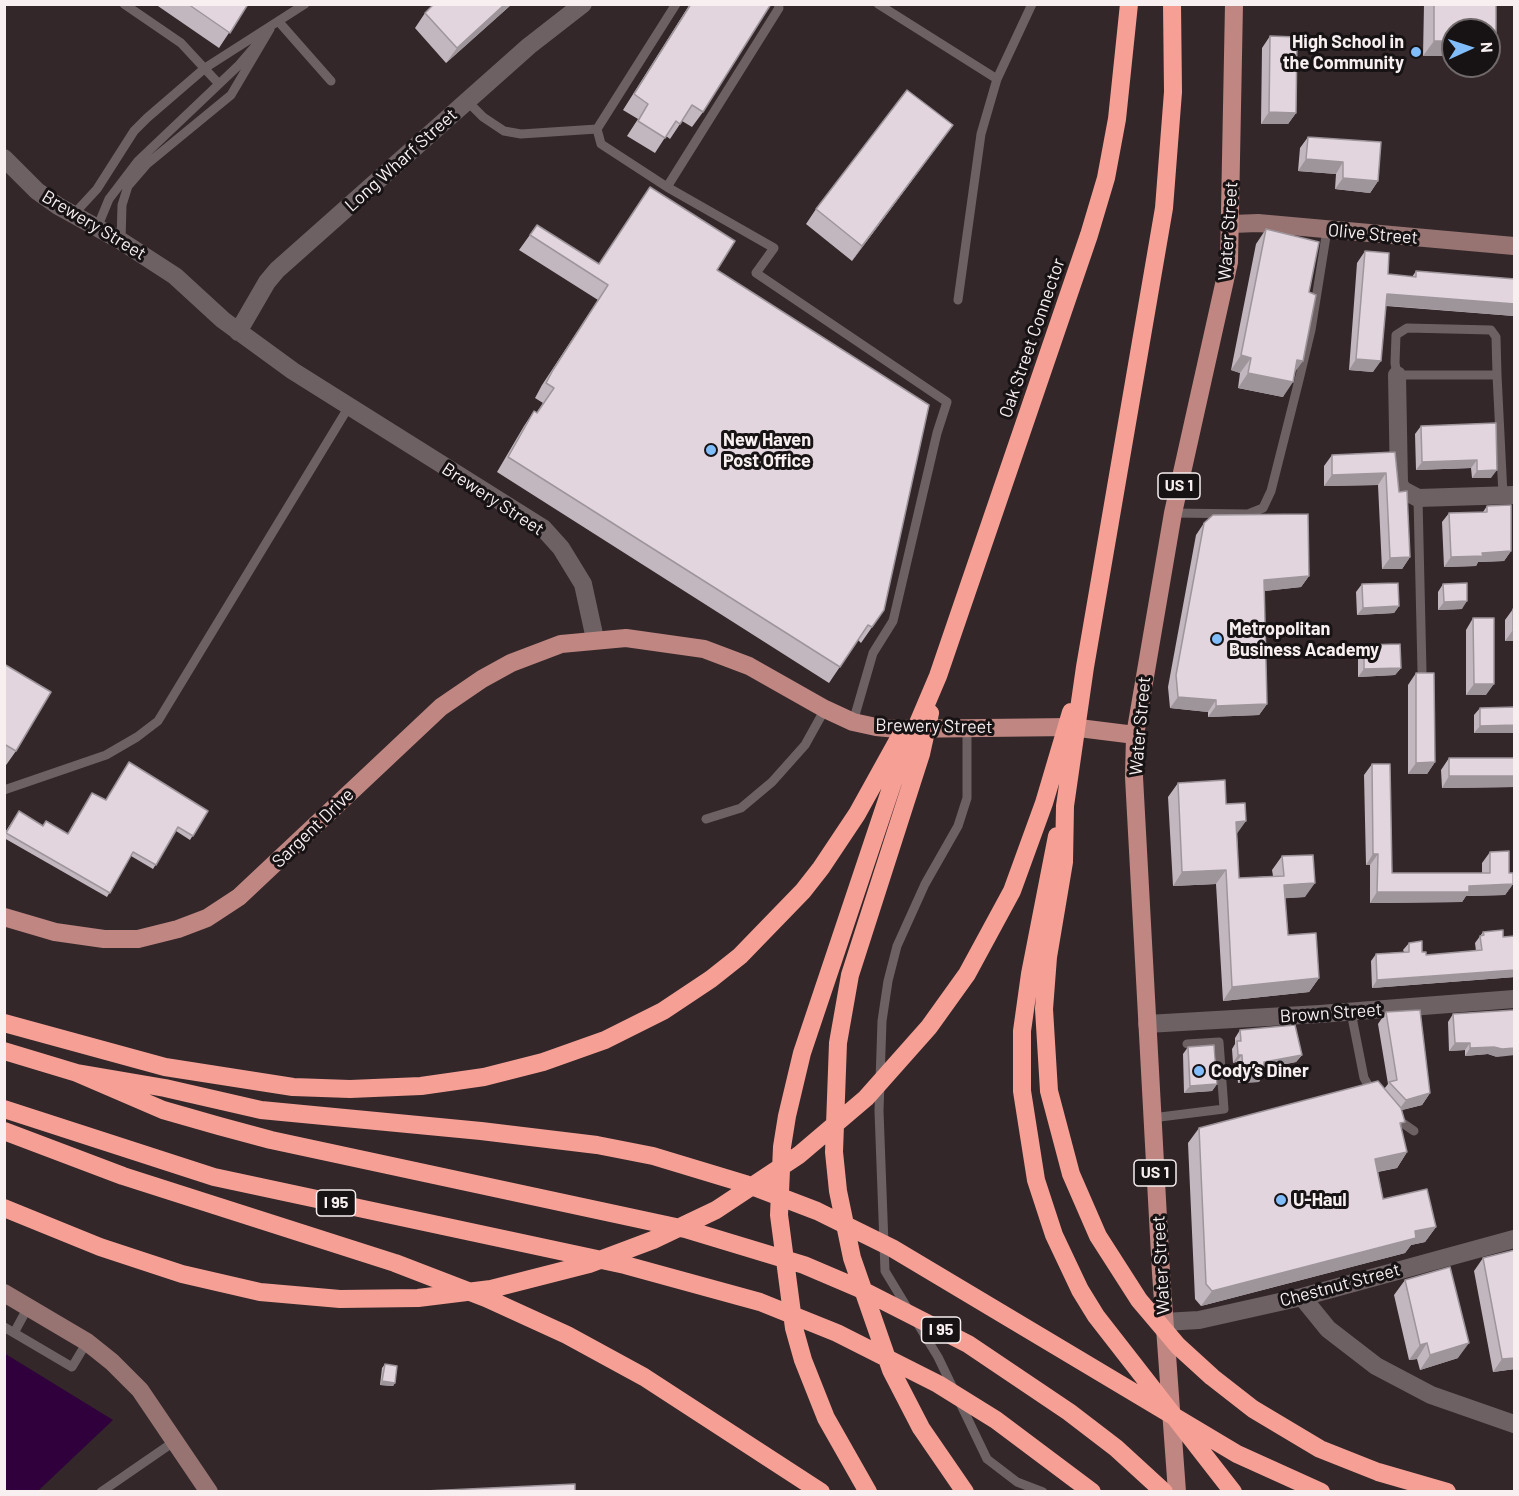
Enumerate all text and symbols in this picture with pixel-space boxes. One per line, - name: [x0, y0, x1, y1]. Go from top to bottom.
- north arrow: [1441, 18, 1501, 78]
- place label: High School in the Community: [1283, 31, 1404, 74]
- text: N: [1478, 41, 1497, 53]
- marker: High School in the Community: [1409, 45, 1423, 59]
- street label: Long Wharf Street: [340, 104, 462, 216]
- street label: Water Street: [1214, 181, 1242, 281]
- street label: Brewery Street: [38, 185, 150, 265]
- street label: Olive Street: [1327, 219, 1419, 249]
- street label: Oak Street Connector: [995, 255, 1069, 421]
- place label: New Haven Post Office: [723, 429, 811, 472]
- marker: New Haven Post Office: [704, 443, 718, 457]
- street label: Brewery Street: [438, 458, 548, 540]
- road number: US 1: [1158, 473, 1200, 499]
- place label: Metropolitan Business Academy: [1229, 618, 1379, 660]
- marker: Metropolitan Business Academy: [1210, 632, 1224, 646]
- street label: Water Street: [1125, 676, 1155, 776]
- street label: Brewery Street: [875, 714, 993, 738]
- street label: Sargent Drive: [268, 784, 358, 872]
- street label: Brown Street: [1279, 999, 1383, 1027]
- place label: Cody’s Diner: [1211, 1060, 1309, 1082]
- marker: Cody’s Diner: [1192, 1064, 1206, 1078]
- road number: US 1: [1134, 1160, 1176, 1186]
- place label: U-Haul: [1293, 1189, 1347, 1211]
- road number: I 95: [316, 1190, 356, 1216]
- marker: U-Haul: [1274, 1193, 1288, 1207]
- street label: Water Street: [1148, 1215, 1174, 1315]
- street label: Chestnut Street: [1277, 1259, 1403, 1311]
- road number: I 95: [922, 1317, 960, 1343]

